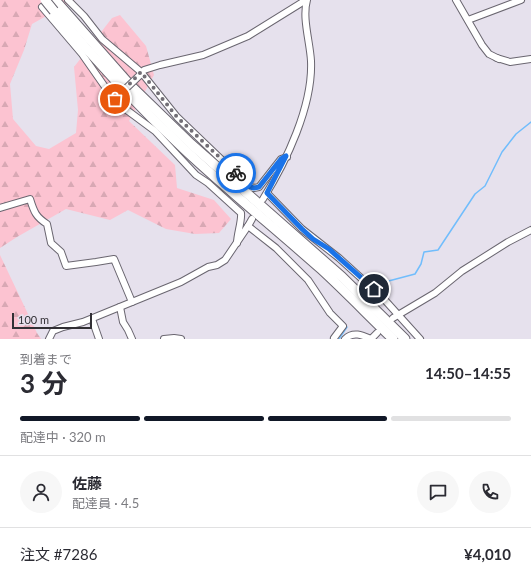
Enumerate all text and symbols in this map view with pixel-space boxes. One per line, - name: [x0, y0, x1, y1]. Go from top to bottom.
- pin: [98, 82, 132, 116]
- icon: bag: [104, 88, 126, 110]
- courier: [216, 153, 256, 193]
- icon: bike: [225, 162, 247, 184]
- pin: [357, 272, 391, 306]
- icon: home: [363, 278, 385, 300]
- scale bar: [12, 311, 92, 330]
- text: 100 m: [18, 313, 49, 326]
- text: 到着まで: [20, 351, 72, 367]
- text: 14:50–14:55: [425, 364, 511, 382]
- text: 3 分: [20, 367, 67, 399]
- text: 配達中 · 320 m: [20, 429, 106, 445]
- button: person: [20, 471, 62, 513]
- button: chat: [417, 471, 459, 513]
- button: phone: [469, 471, 511, 513]
- text: 佐藤: [72, 474, 102, 492]
- text: 配達員 · 4.5: [72, 495, 139, 511]
- text: 注文 #7286: [20, 545, 97, 563]
- text: ¥4,010: [464, 545, 511, 563]

